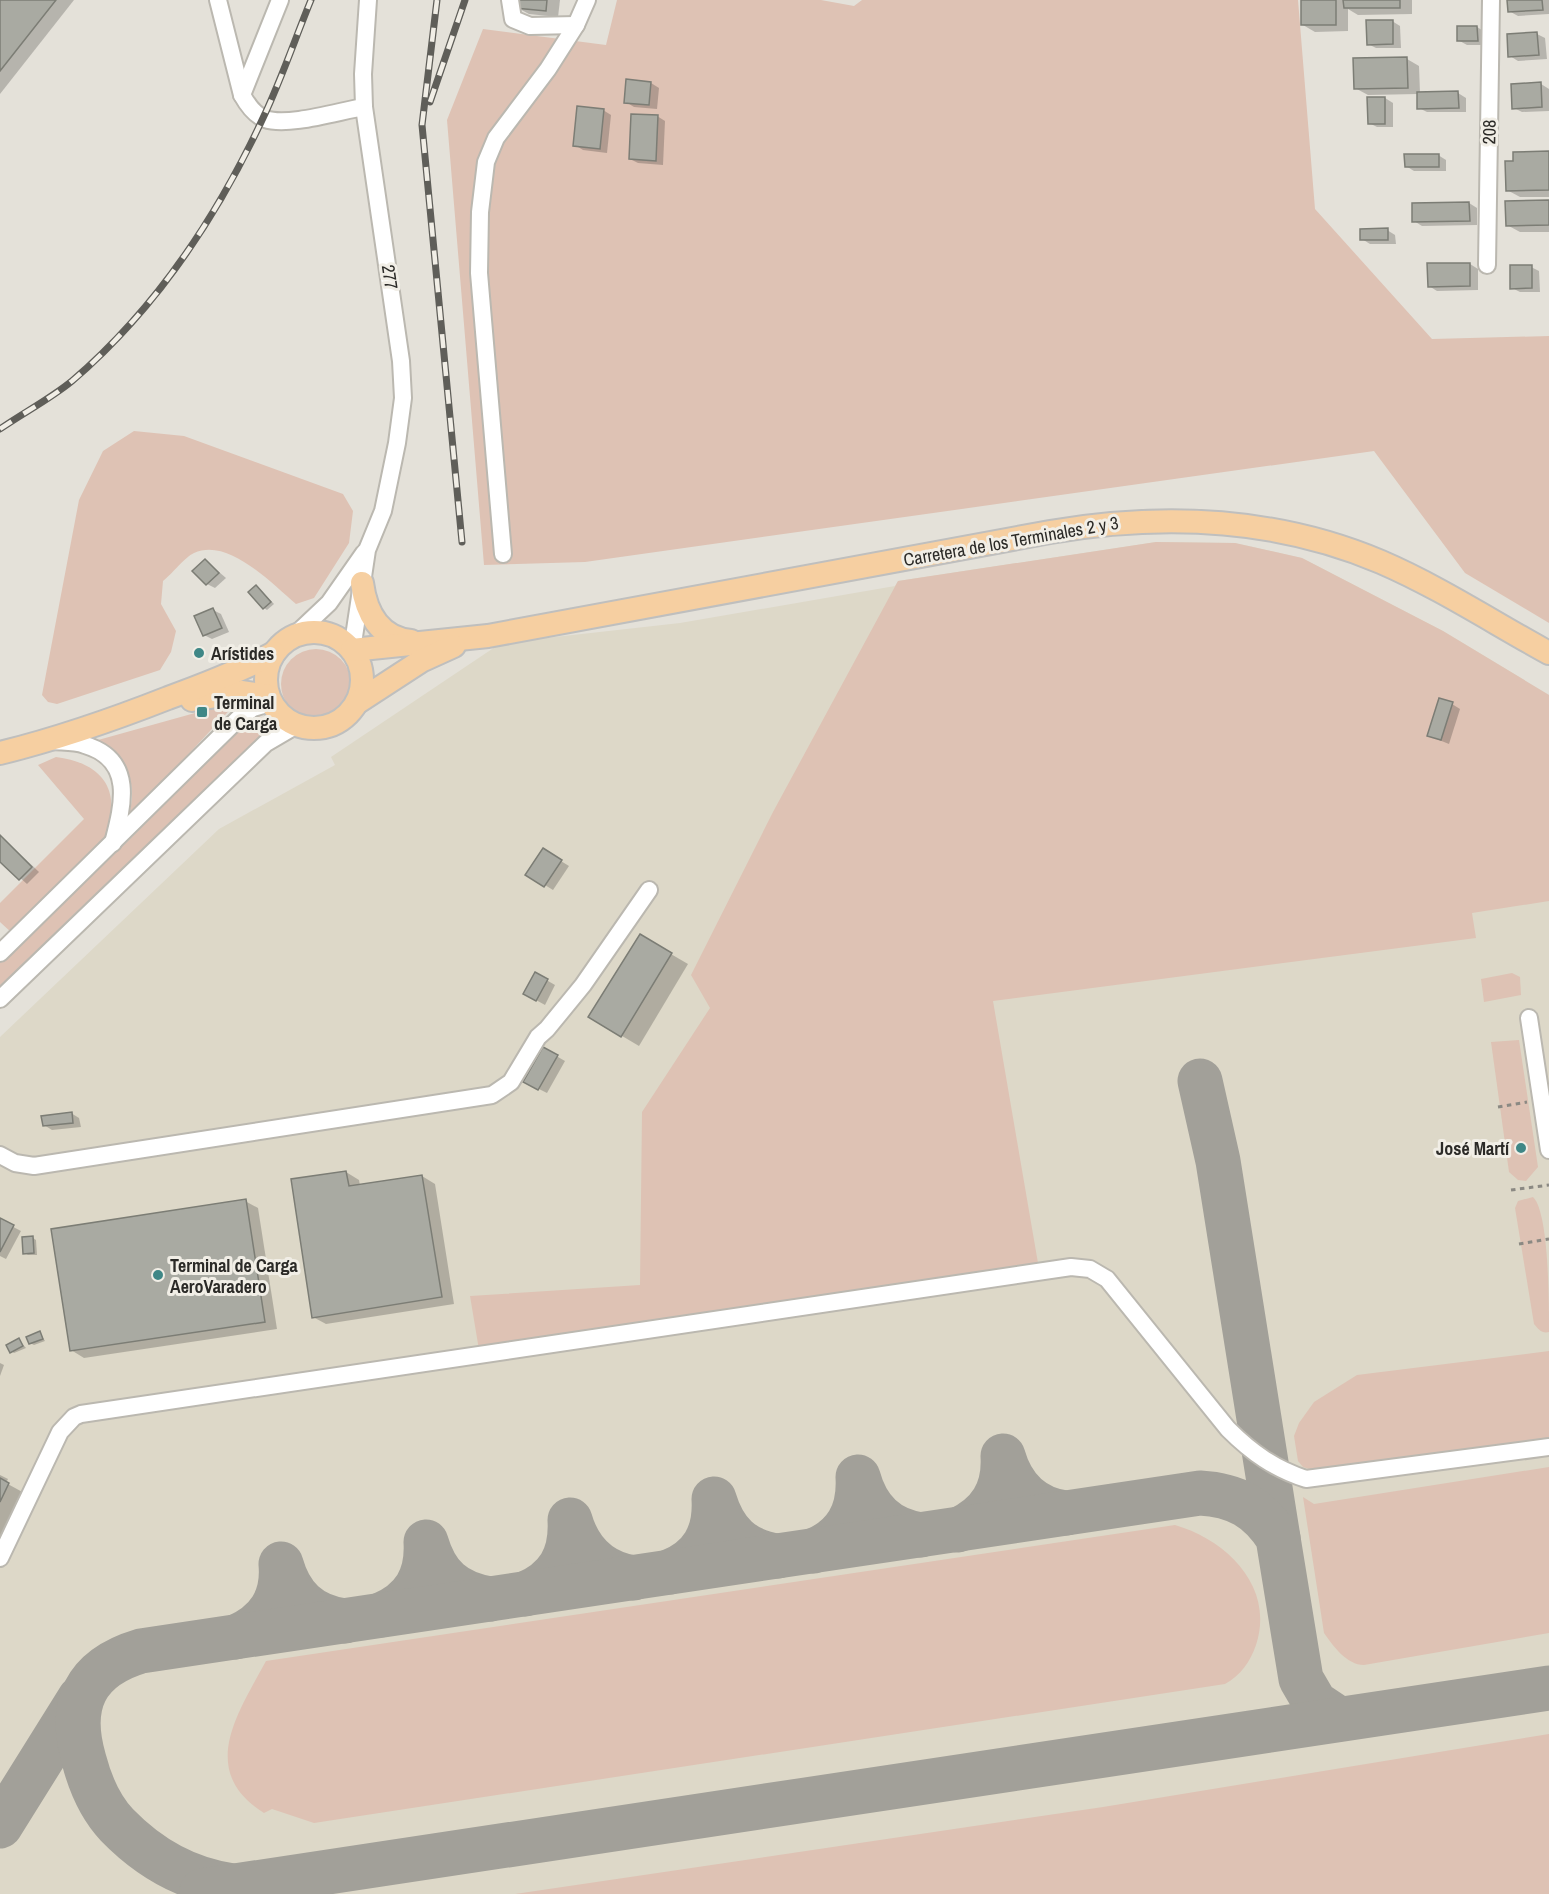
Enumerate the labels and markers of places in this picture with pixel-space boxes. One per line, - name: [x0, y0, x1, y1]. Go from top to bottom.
- place label: Arístides: [211, 641, 274, 666]
- marker: Arístides: [192, 646, 206, 660]
- place label: Terminal de Carga: [214, 690, 278, 736]
- marker: Terminal de Carga: [195, 705, 209, 719]
- place label: José Martí: [1436, 1136, 1510, 1161]
- marker: José Martí: [1514, 1141, 1528, 1155]
- place label: Terminal de Carga AeroVaradero: [170, 1253, 299, 1299]
- marker: Terminal de Carga AeroVaradero: [151, 1268, 165, 1282]

